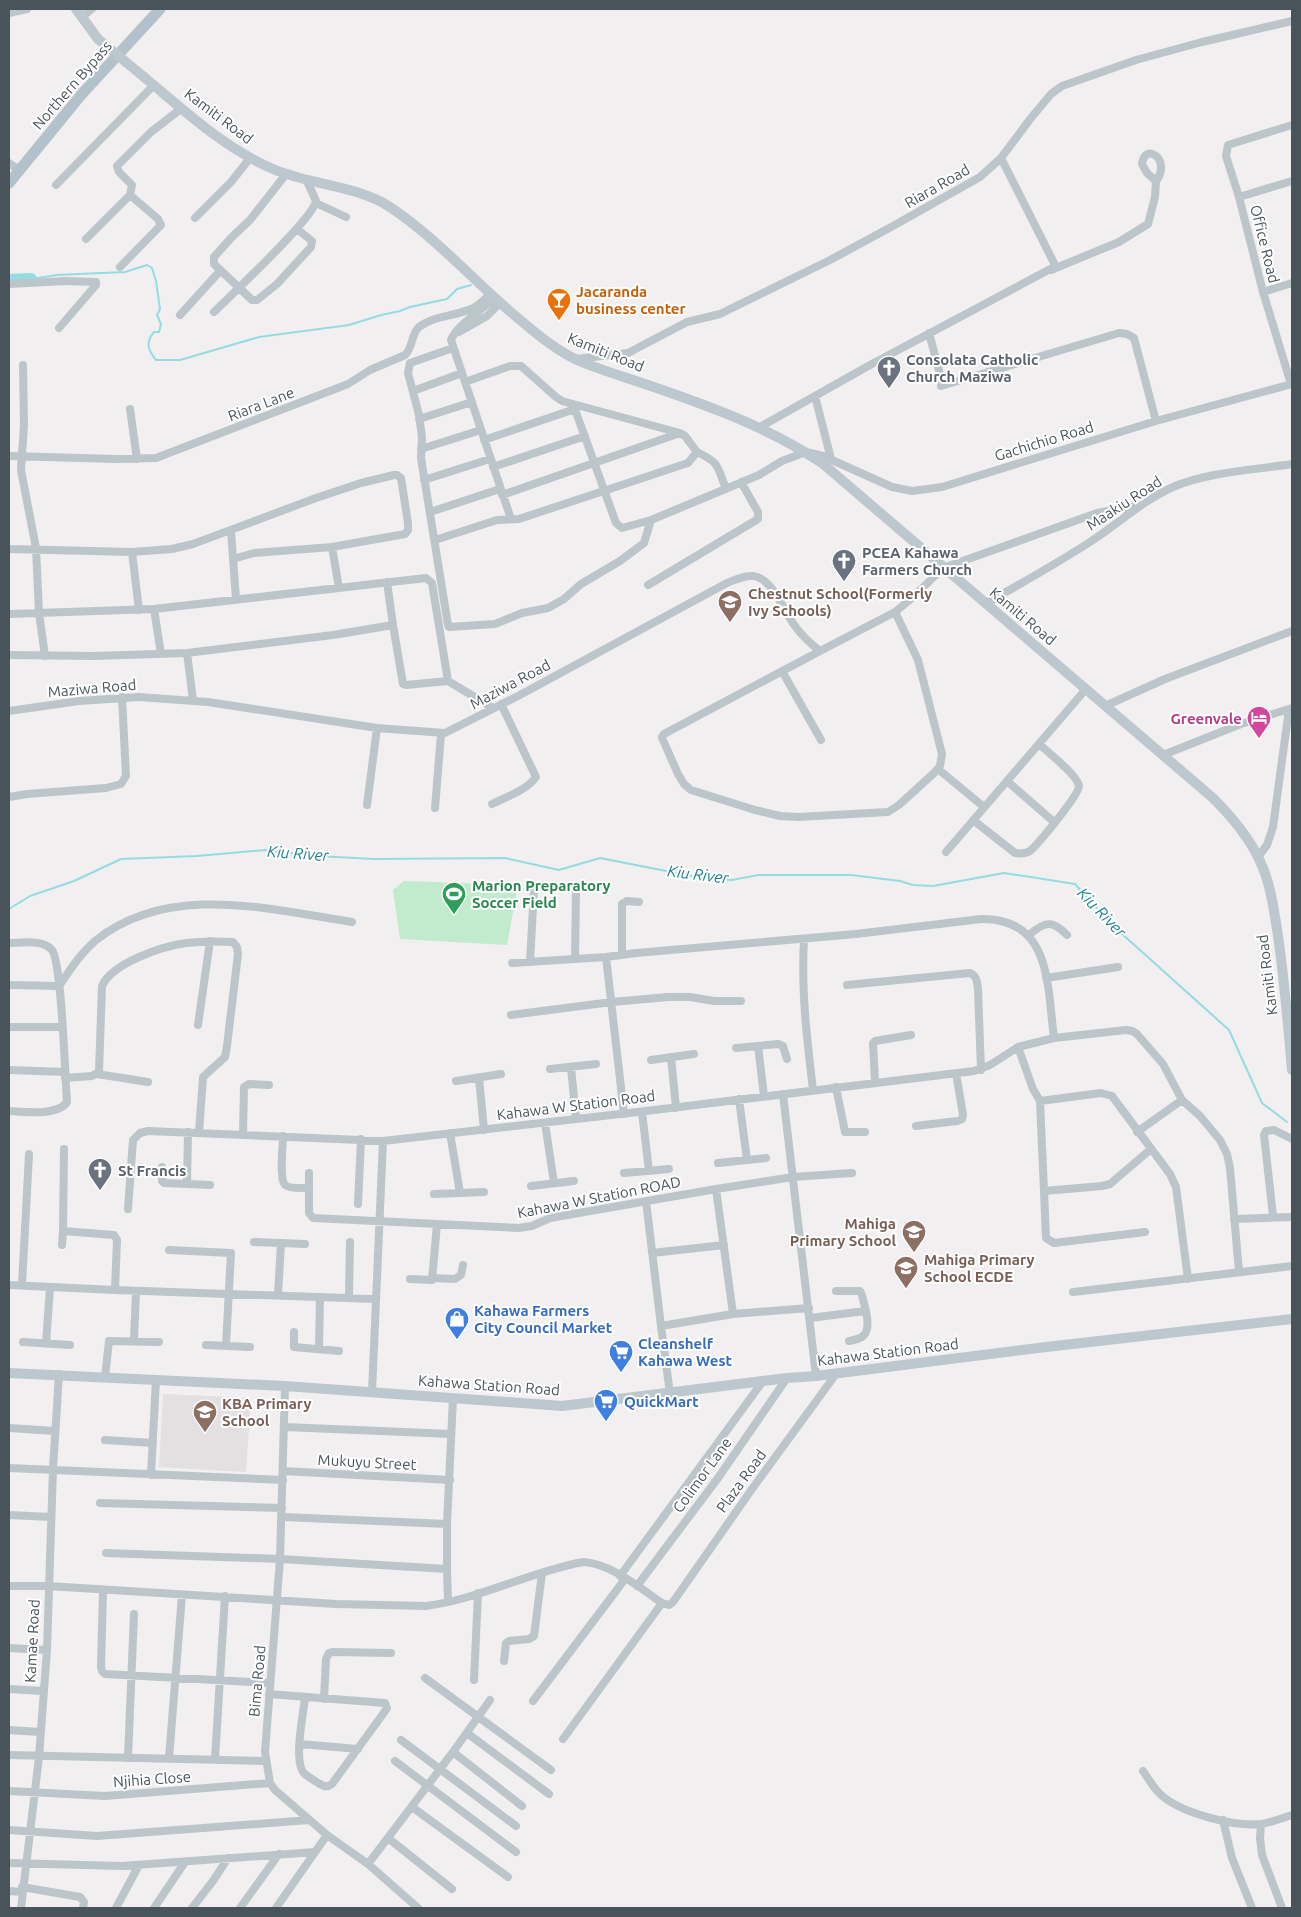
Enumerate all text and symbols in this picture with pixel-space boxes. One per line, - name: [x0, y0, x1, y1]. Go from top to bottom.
- street label: Northern Bypass: [29, 37, 115, 133]
- street label: Kamiti Road: [182, 85, 256, 147]
- street label: Riara Road: [902, 161, 972, 211]
- street label: Office Road: [1247, 203, 1283, 285]
- place label: Jacaranda business center: [576, 283, 687, 317]
- bar icon: Jacaranda business center: [546, 287, 572, 321]
- street label: Kamiti Road: [565, 329, 647, 375]
- place label: Consolata Catholic Church Maziwa: [906, 351, 1038, 385]
- church icon: Consolata Catholic Church Maziwa: [876, 355, 902, 389]
- street label: Riara Lane: [225, 384, 297, 424]
- street label: Gachichio Road: [992, 418, 1096, 464]
- street label: Maakiu Road: [1083, 472, 1165, 534]
- place label: PCEA Kahawa Farmers Church: [862, 544, 972, 578]
- church icon: PCEA Kahawa Farmers Church: [831, 548, 857, 582]
- street label: Kamiti Road: [987, 583, 1059, 649]
- place label: Chestnut School(Formerly Ivy Schools): [748, 585, 932, 619]
- school or university icon: Chestnut School(Formerly Ivy Schools): [717, 589, 743, 623]
- street label: Maziwa Road: [467, 656, 553, 712]
- street label: Maziwa Road: [47, 676, 137, 700]
- hotel icon: Greenvale: [1246, 705, 1272, 739]
- place label: Greenvale: [1170, 710, 1242, 727]
- water label: Kiu River: [267, 842, 330, 864]
- water label: Kiu River: [666, 861, 731, 887]
- place label: Marion Preparatory Soccer Field: [472, 877, 611, 911]
- sports icon: Marion Preparatory Soccer Field: [441, 881, 467, 915]
- water label: Kiu River: [1074, 884, 1131, 941]
- street label: Kamiti Road: [1254, 934, 1280, 1016]
- street label: Kahawa W Station Road: [496, 1087, 656, 1123]
- church icon: St Francis: [87, 1157, 113, 1191]
- place label: St Francis: [118, 1162, 186, 1179]
- street label: Kahawa W Station ROAD: [516, 1173, 682, 1221]
- place label: Mahiga Primary School: [790, 1215, 896, 1249]
- school or university icon: Mahiga Primary School: [901, 1219, 927, 1253]
- place label: Mahiga Primary School ECDE: [924, 1251, 1034, 1285]
- school or university icon: Mahiga Primary School ECDE: [893, 1255, 919, 1289]
- place label: Kahawa Farmers City Council Market: [474, 1302, 613, 1336]
- shop icon: Kahawa Farmers City Council Market: [444, 1306, 470, 1340]
- place label: Cleanshelf Kahawa West: [638, 1335, 733, 1369]
- street label: Kahawa Station Road: [816, 1335, 960, 1369]
- supermarket icon: Cleanshelf Kahawa West: [608, 1339, 634, 1373]
- street label: Kahawa Station Road: [417, 1372, 561, 1398]
- supermarket icon: QuickMart: [593, 1388, 619, 1422]
- place label: QuickMart: [624, 1393, 699, 1410]
- place label: KBA Primary School: [222, 1395, 311, 1429]
- school or university icon: KBA Primary School: [192, 1399, 218, 1433]
- street label: Colimor Lane: [669, 1434, 735, 1516]
- street label: Plaza Road: [713, 1446, 769, 1516]
- street label: Mukuyu Street: [317, 1451, 417, 1473]
- street label: Kamae Road: [21, 1599, 43, 1683]
- street label: Bima Road: [245, 1644, 269, 1718]
- street label: Njihia Close: [112, 1768, 192, 1790]

